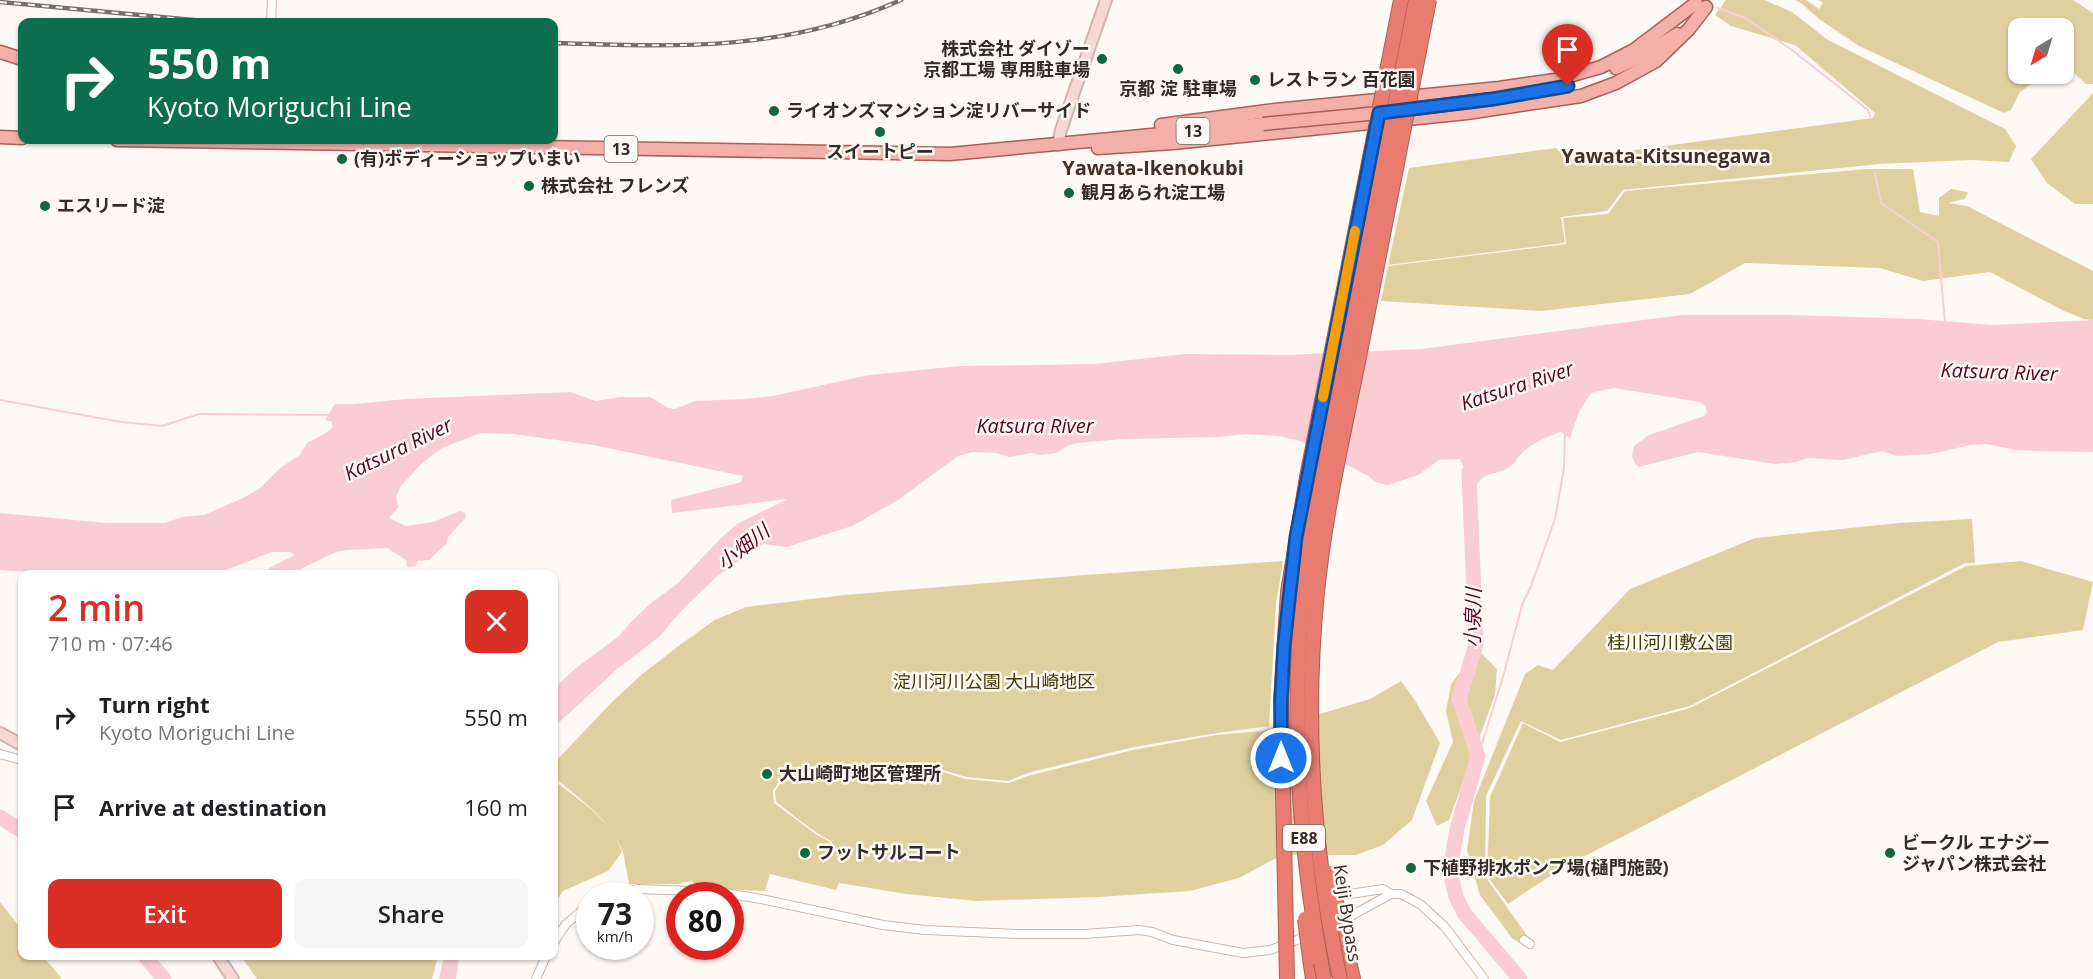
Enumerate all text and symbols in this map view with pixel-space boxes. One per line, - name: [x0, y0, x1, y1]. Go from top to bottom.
- north arrow: [2008, 18, 2074, 84]
- map controls: [2008, 18, 2074, 84]
- pin: [1542, 24, 1593, 86]
- icon: arrive: [1551, 33, 1584, 66]
- text: 550 m: [147, 34, 271, 91]
- place label: 株式会社 ダイゾー 京都工場 専用駐車場: [923, 36, 1090, 81]
- icon: right: [48, 42, 126, 120]
- marker: 株式会社 ダイゾー 京都工場 専用駐車場: [1095, 52, 1109, 66]
- marker: 京都 淀 駐車場: [1171, 62, 1185, 76]
- place label: レストラン 百花園: [1267, 67, 1416, 91]
- marker: レストラン 百花園: [1248, 73, 1262, 87]
- place label: 京都 淀 駐車場: [1119, 76, 1237, 100]
- text: Kyoto Moriguchi Line: [147, 88, 412, 125]
- place label: ライオンズマンション淀リバーサイド: [786, 98, 1091, 122]
- marker: ライオンズマンション淀リバーサイド: [767, 104, 781, 118]
- road number: 13: [1176, 118, 1210, 144]
- marker: スイートピー: [873, 125, 887, 139]
- road number: 13: [604, 136, 638, 162]
- place label: スイートピー: [826, 139, 934, 163]
- district label: Yawata-Kitsunegawa: [1561, 142, 1771, 169]
- place label: (有)ボディーショップいまい: [354, 146, 581, 170]
- marker: (有)ボディーショップいまい: [335, 152, 349, 166]
- district label: Yawata-Ikenokubi: [1062, 154, 1244, 181]
- place label: 株式会社 フレンズ: [541, 173, 689, 197]
- marker: 株式会社 フレンズ: [522, 179, 536, 193]
- place label: 観月あられ淀工場: [1081, 180, 1225, 204]
- marker: 観月あられ淀工場: [1062, 186, 1076, 200]
- place label: エスリード淀: [57, 193, 165, 217]
- marker: エスリード淀: [38, 199, 52, 213]
- water label: Katsura River: [1457, 354, 1578, 416]
- water label: Katsura River: [1940, 356, 2059, 387]
- water label: Katsura River: [339, 410, 457, 486]
- water label: Katsura River: [976, 412, 1095, 439]
- water label: 小畑川: [711, 516, 776, 576]
- text: 2 min: [48, 583, 145, 632]
- water label: 小泉川: [1458, 586, 1487, 648]
- button: close: [465, 590, 528, 653]
- text: 710 m · 07:46: [48, 630, 173, 657]
- park label: 桂川河川敷公園: [1607, 630, 1733, 654]
- park label: 淀川河川公園 大山崎地区: [893, 669, 1095, 693]
- text: Turn right: [99, 689, 210, 719]
- icon: right: [48, 701, 81, 734]
- text: 550 m: [464, 702, 528, 732]
- text: Kyoto Moriguchi Line: [99, 719, 295, 746]
- position arrow: [1249, 726, 1313, 790]
- place label: 大山崎町地区管理所: [779, 761, 941, 785]
- marker: 大山崎町地区管理所: [760, 767, 774, 781]
- icon: arrive: [48, 791, 81, 824]
- text: Arrive at destination: [99, 792, 327, 822]
- text: 160 m: [464, 792, 528, 822]
- road number: E88: [1283, 825, 1325, 851]
- place label: ビークル エナジー ジャパン株式会社: [1902, 830, 2050, 875]
- place label: フットサルコート: [817, 840, 961, 864]
- marker: フットサルコート: [798, 846, 812, 860]
- marker: ビークル エナジー ジャパン株式会社: [1883, 846, 1897, 860]
- place label: 下植野排水ポンプ場(樋門施設): [1423, 855, 1669, 879]
- marker: 下植野排水ポンプ場(樋門施設): [1404, 861, 1418, 875]
- street label: Keiji Bypass: [1328, 862, 1368, 963]
- button: Exit: [48, 879, 282, 948]
- button: Share: [294, 879, 528, 948]
- speed limit sign: 80: [666, 882, 744, 960]
- text: 73: [598, 893, 632, 934]
- text: km/h: [597, 926, 633, 946]

